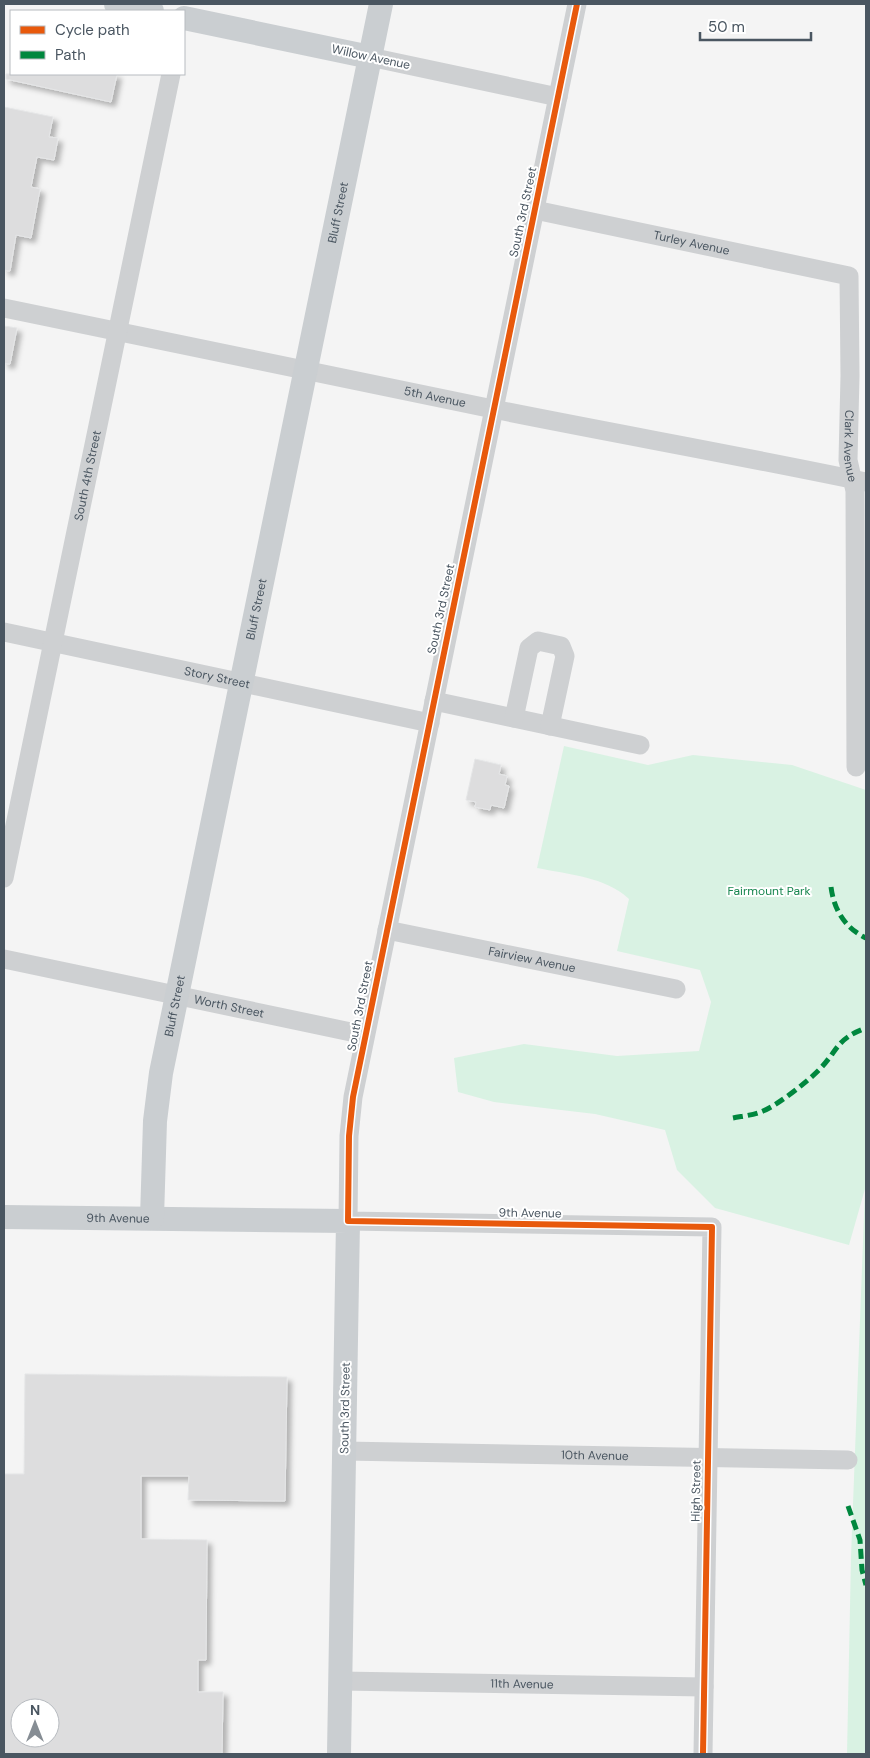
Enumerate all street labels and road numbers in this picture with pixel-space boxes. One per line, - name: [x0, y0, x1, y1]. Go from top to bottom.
- street label: Willow Avenue: [330, 41, 412, 73]
- street label: South 3rd Street: [506, 165, 540, 259]
- street label: Bluff Street: [324, 180, 352, 245]
- street label: Turley Avenue: [652, 227, 731, 259]
- street label: 5th Avenue: [402, 383, 468, 411]
- street label: Clark Avenue: [840, 410, 861, 484]
- street label: South 4th Street: [70, 429, 105, 522]
- street label: South 3rd Street: [424, 562, 458, 656]
- street label: Bluff Street: [242, 577, 271, 641]
- street label: Story Street: [183, 663, 252, 692]
- street label: Fairview Avenue: [487, 943, 577, 976]
- street label: South 3rd Street: [343, 959, 377, 1053]
- street label: Bluff Street: [161, 973, 189, 1038]
- street label: Worth Street: [192, 991, 266, 1022]
- street label: 9th Avenue: [498, 1204, 562, 1222]
- street label: 9th Avenue: [86, 1210, 150, 1227]
- street label: South 3rd Street: [336, 1362, 354, 1454]
- street label: 10th Avenue: [561, 1447, 629, 1464]
- street label: High Street: [687, 1460, 705, 1522]
- street label: 11th Avenue: [490, 1675, 554, 1693]

